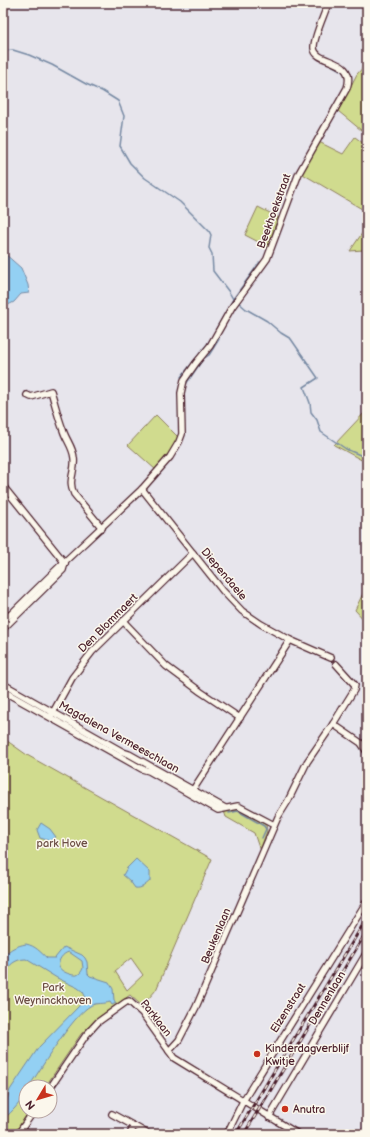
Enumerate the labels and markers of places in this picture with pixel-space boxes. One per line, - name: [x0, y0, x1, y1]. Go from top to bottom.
- place label: Kinderdagverblijf Kwitje: [265, 1042, 350, 1068]
- marker: Kinderdagverblijf Kwitje: [252, 1049, 262, 1059]
- place label: Anutra: [293, 1103, 325, 1116]
- marker: Anutra: [280, 1104, 290, 1114]

